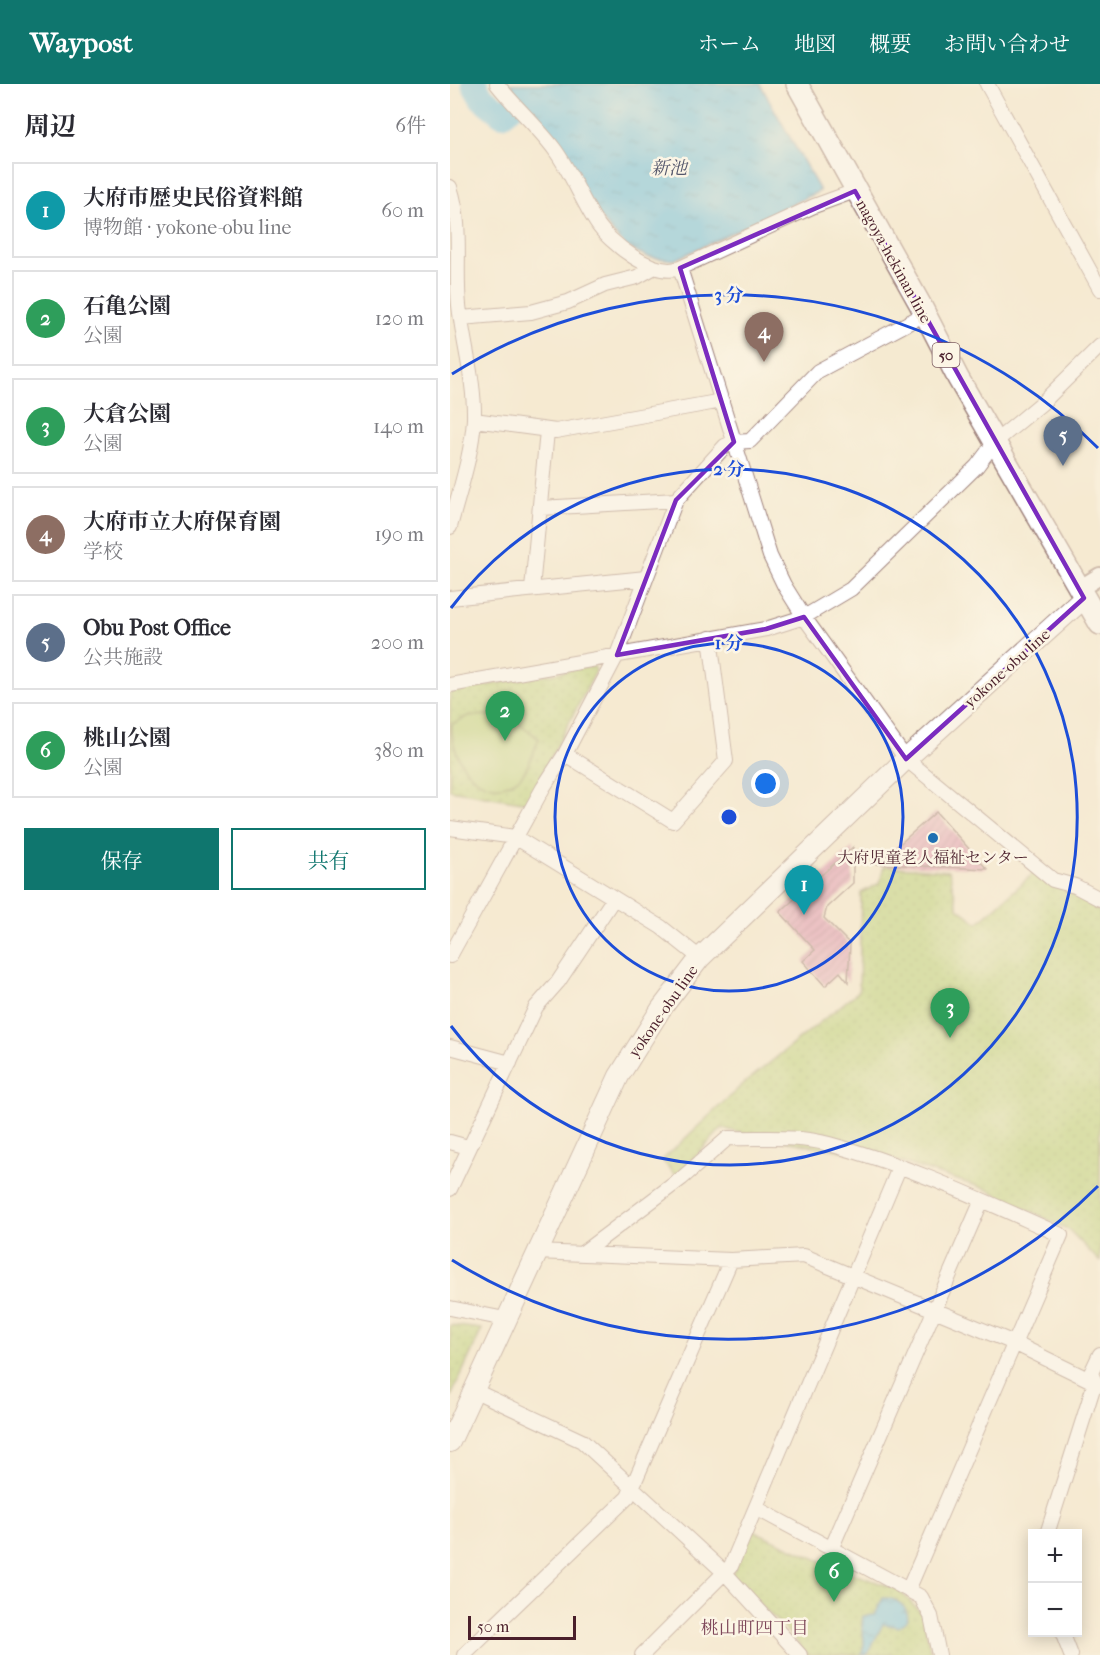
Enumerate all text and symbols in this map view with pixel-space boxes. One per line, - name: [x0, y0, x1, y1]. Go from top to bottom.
- text: Waypost: [30, 26, 133, 59]
- text: ホーム: [698, 32, 761, 56]
- text: 地図: [794, 32, 836, 56]
- text: 概要: [869, 32, 911, 56]
- text: お問い合わせ: [944, 32, 1070, 56]
- text: 周辺: [24, 111, 76, 142]
- text: 6件: [395, 114, 426, 137]
- water label: 新池: [651, 158, 689, 179]
- text: 大府市歴史民俗資料館: [83, 185, 303, 211]
- street label: nagoya-hekinan line: [852, 196, 936, 326]
- text: 1: [42, 199, 49, 222]
- text: 60 m: [381, 199, 424, 222]
- text: 博物館 · yokone-obu line: [83, 216, 291, 239]
- text: 3 分: [714, 285, 744, 306]
- text: 石亀公園: [83, 293, 171, 319]
- text: 2: [40, 307, 51, 330]
- text: 120 m: [375, 307, 424, 330]
- pin: 4: [744, 312, 784, 362]
- text: 公園: [83, 324, 123, 347]
- road number: 50: [932, 343, 960, 367]
- text: 大倉公園: [83, 401, 171, 427]
- text: 3: [41, 415, 50, 438]
- text: 140 m: [373, 415, 424, 438]
- pin: 5: [1044, 416, 1082, 466]
- text: 公園: [83, 432, 123, 455]
- text: 2 分: [713, 459, 745, 480]
- text: 大府市立大府保育園: [83, 509, 281, 535]
- text: 4: [40, 523, 51, 546]
- text: 190 m: [374, 523, 424, 546]
- text: 学校: [83, 540, 123, 563]
- text: Obu Post Office: [83, 615, 231, 641]
- street label: yokone-obu line: [960, 625, 1054, 711]
- text: 5: [41, 631, 50, 654]
- text: 200 m: [371, 631, 424, 654]
- text: 1 分: [715, 633, 743, 654]
- text: 公共施設: [83, 646, 163, 669]
- pin: 2: [486, 692, 524, 741]
- text: 桃山公園: [83, 725, 171, 751]
- text: 6: [40, 739, 51, 762]
- text: 380 m: [374, 739, 424, 762]
- text: 公園: [83, 756, 123, 779]
- your location: [751, 769, 780, 798]
- centre of rings: [719, 807, 739, 827]
- button: 保存: [24, 828, 219, 890]
- button: 共有: [231, 828, 426, 890]
- marker: 大府児童老人福祉センター: [926, 831, 940, 845]
- place label: 大府児童老人福祉センター: [837, 848, 1029, 867]
- pin: 1: [784, 866, 824, 915]
- street label: yokone-obu line: [624, 961, 702, 1061]
- pin: 3: [930, 988, 970, 1038]
- map controls: [1028, 1529, 1082, 1637]
- button: +: [1028, 1529, 1082, 1583]
- pin: 6: [814, 1552, 854, 1602]
- button: −: [1028, 1583, 1082, 1637]
- scale bar: [468, 1613, 576, 1640]
- text: 50 m: [477, 1617, 509, 1636]
- district label: 桃山町四丁目: [701, 1618, 809, 1639]

